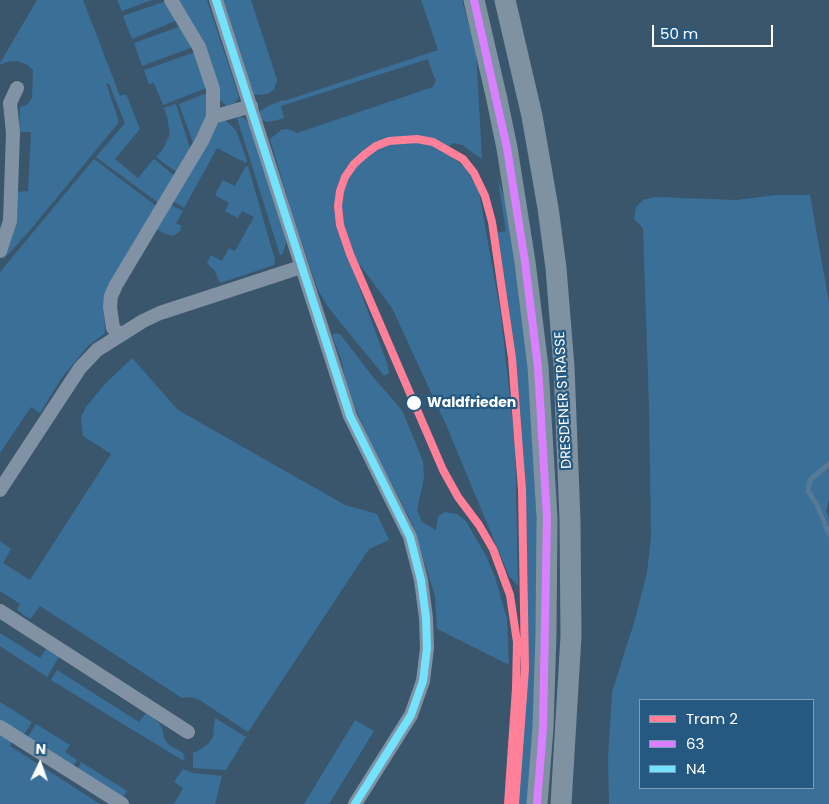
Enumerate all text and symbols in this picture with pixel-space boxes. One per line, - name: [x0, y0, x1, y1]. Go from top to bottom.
- scale bar: [654, 15, 775, 47]
- text: 50 m: [660, 23, 698, 44]
- street label: DRESDENER STRASSE: [552, 331, 576, 469]
- marker: Waldfrieden: [405, 394, 423, 412]
- place label: Waldfrieden: [427, 395, 516, 411]
- legend: [639, 699, 814, 789]
- text: Tram 2: [686, 708, 738, 729]
- text: 63: [686, 733, 704, 754]
- north arrow: [15, 739, 65, 789]
- text: N: [35, 739, 47, 759]
- text: N4: [686, 758, 706, 779]

